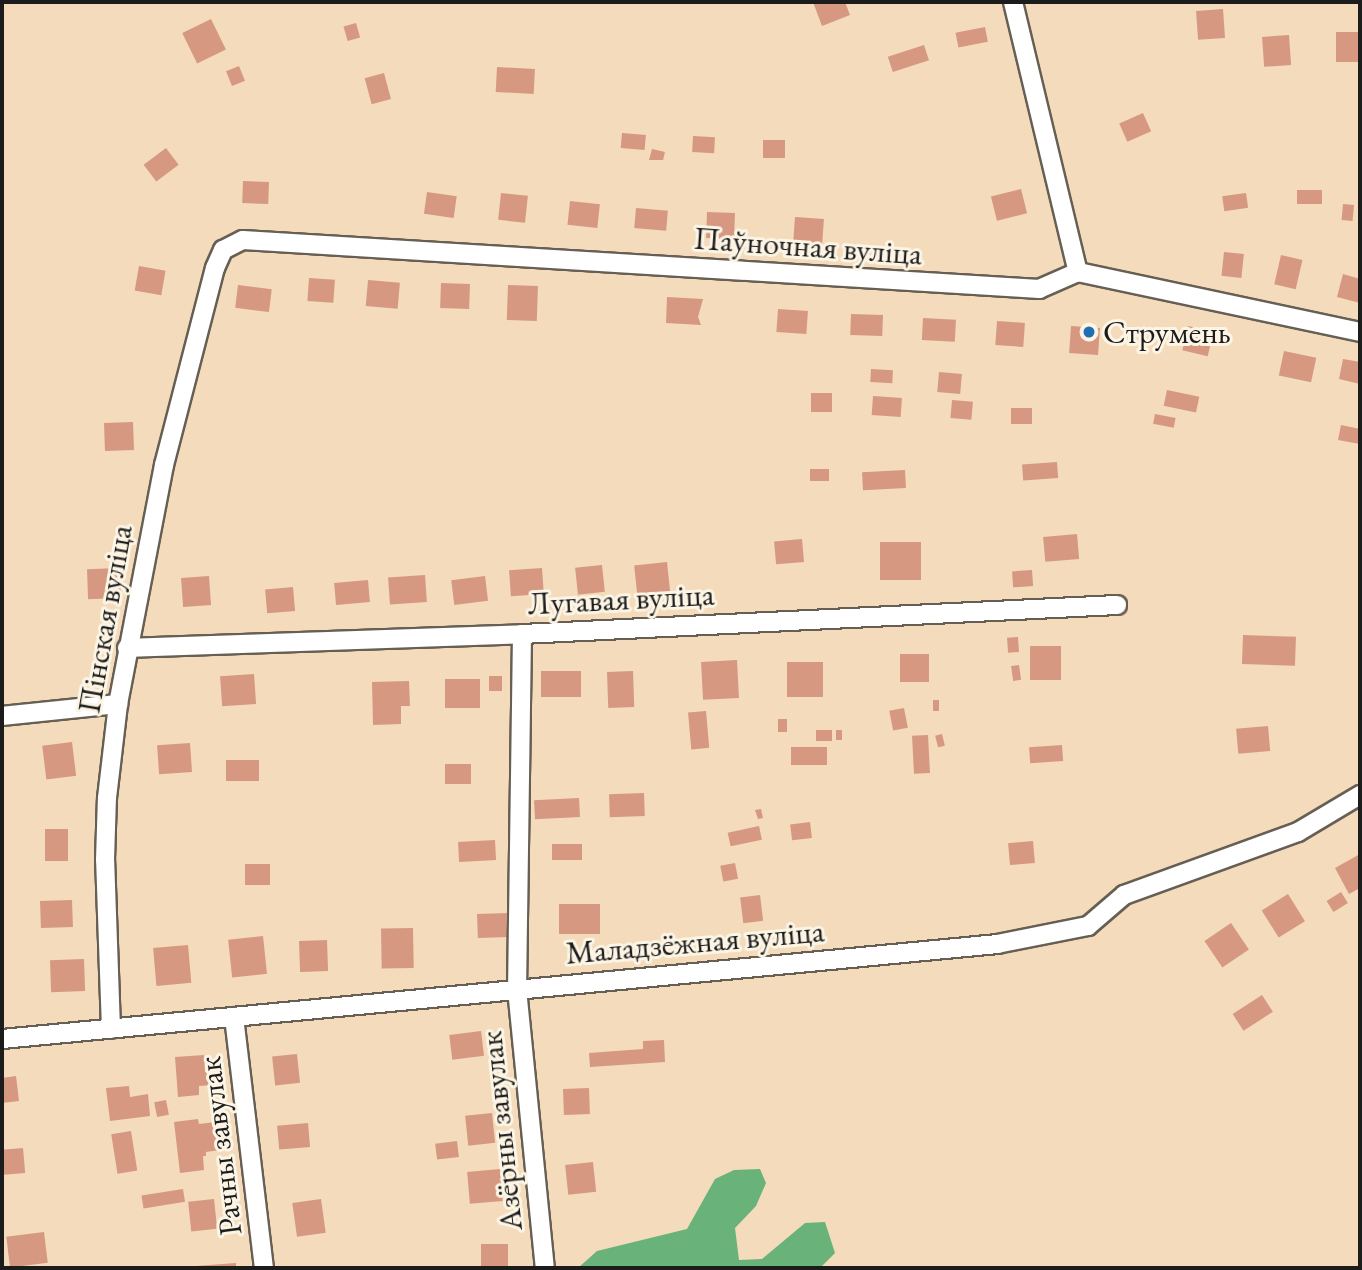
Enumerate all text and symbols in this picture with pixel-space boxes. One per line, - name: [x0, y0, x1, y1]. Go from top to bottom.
- street label: Паўночная вуліца: [693, 219, 923, 273]
- place label: Струмень: [1103, 313, 1231, 351]
- marker: Струмень: [1081, 324, 1097, 340]
- street label: Пінская вуліца: [70, 522, 140, 716]
- street label: Лугавая вуліца: [527, 575, 715, 623]
- street label: Маладзёжная вуліца: [564, 912, 826, 972]
- street label: Азёрны завулак: [471, 1029, 531, 1233]
- street label: Рачны завулак: [190, 1054, 250, 1238]

